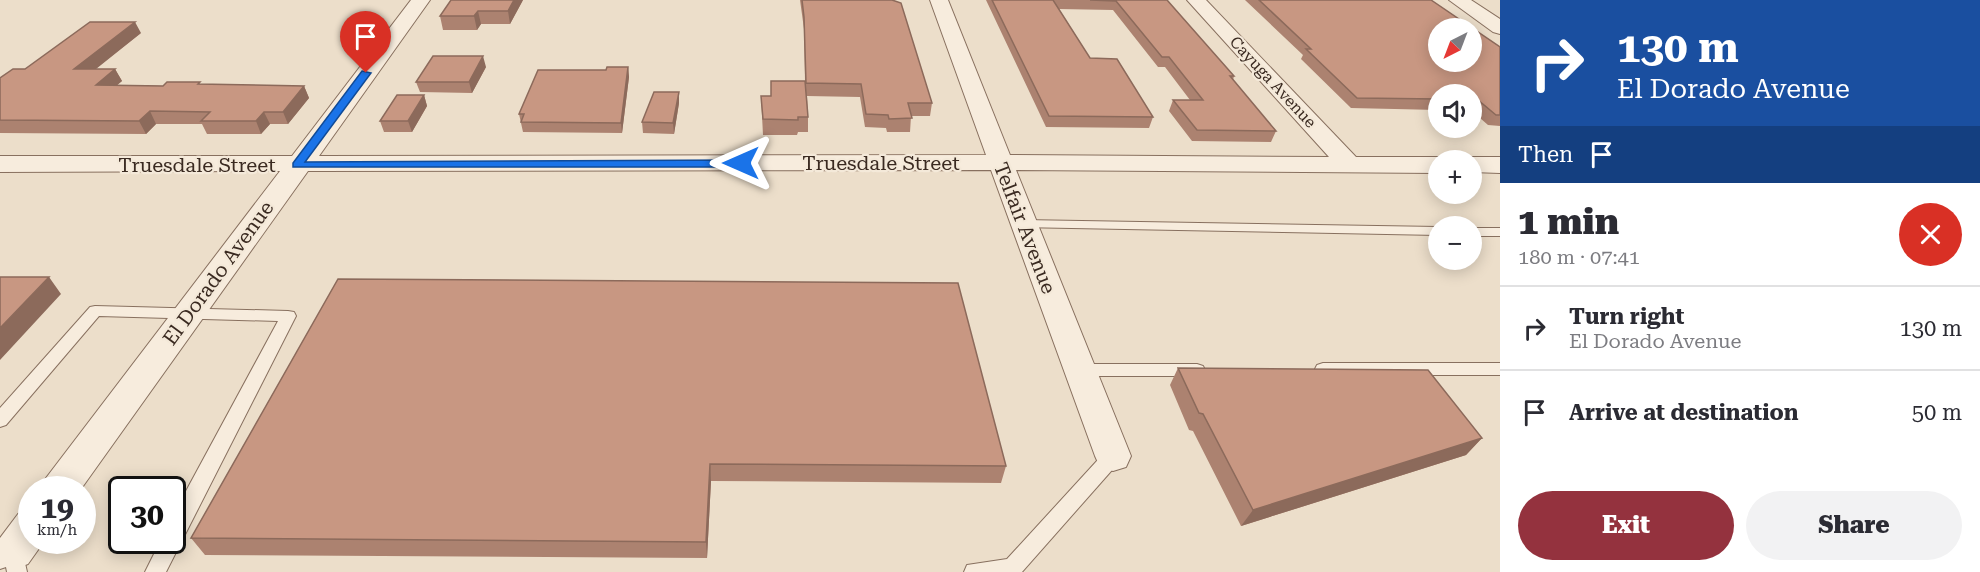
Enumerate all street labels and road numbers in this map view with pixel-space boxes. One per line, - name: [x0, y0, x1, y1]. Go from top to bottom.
- street label: Cayuga Avenue: [1226, 32, 1320, 132]
- street label: Truesdale Street: [802, 151, 960, 175]
- street label: Truesdale Street: [118, 153, 276, 177]
- street label: Telfair Avenue: [989, 159, 1061, 297]
- street label: El Dorado Avenue: [158, 196, 278, 350]

